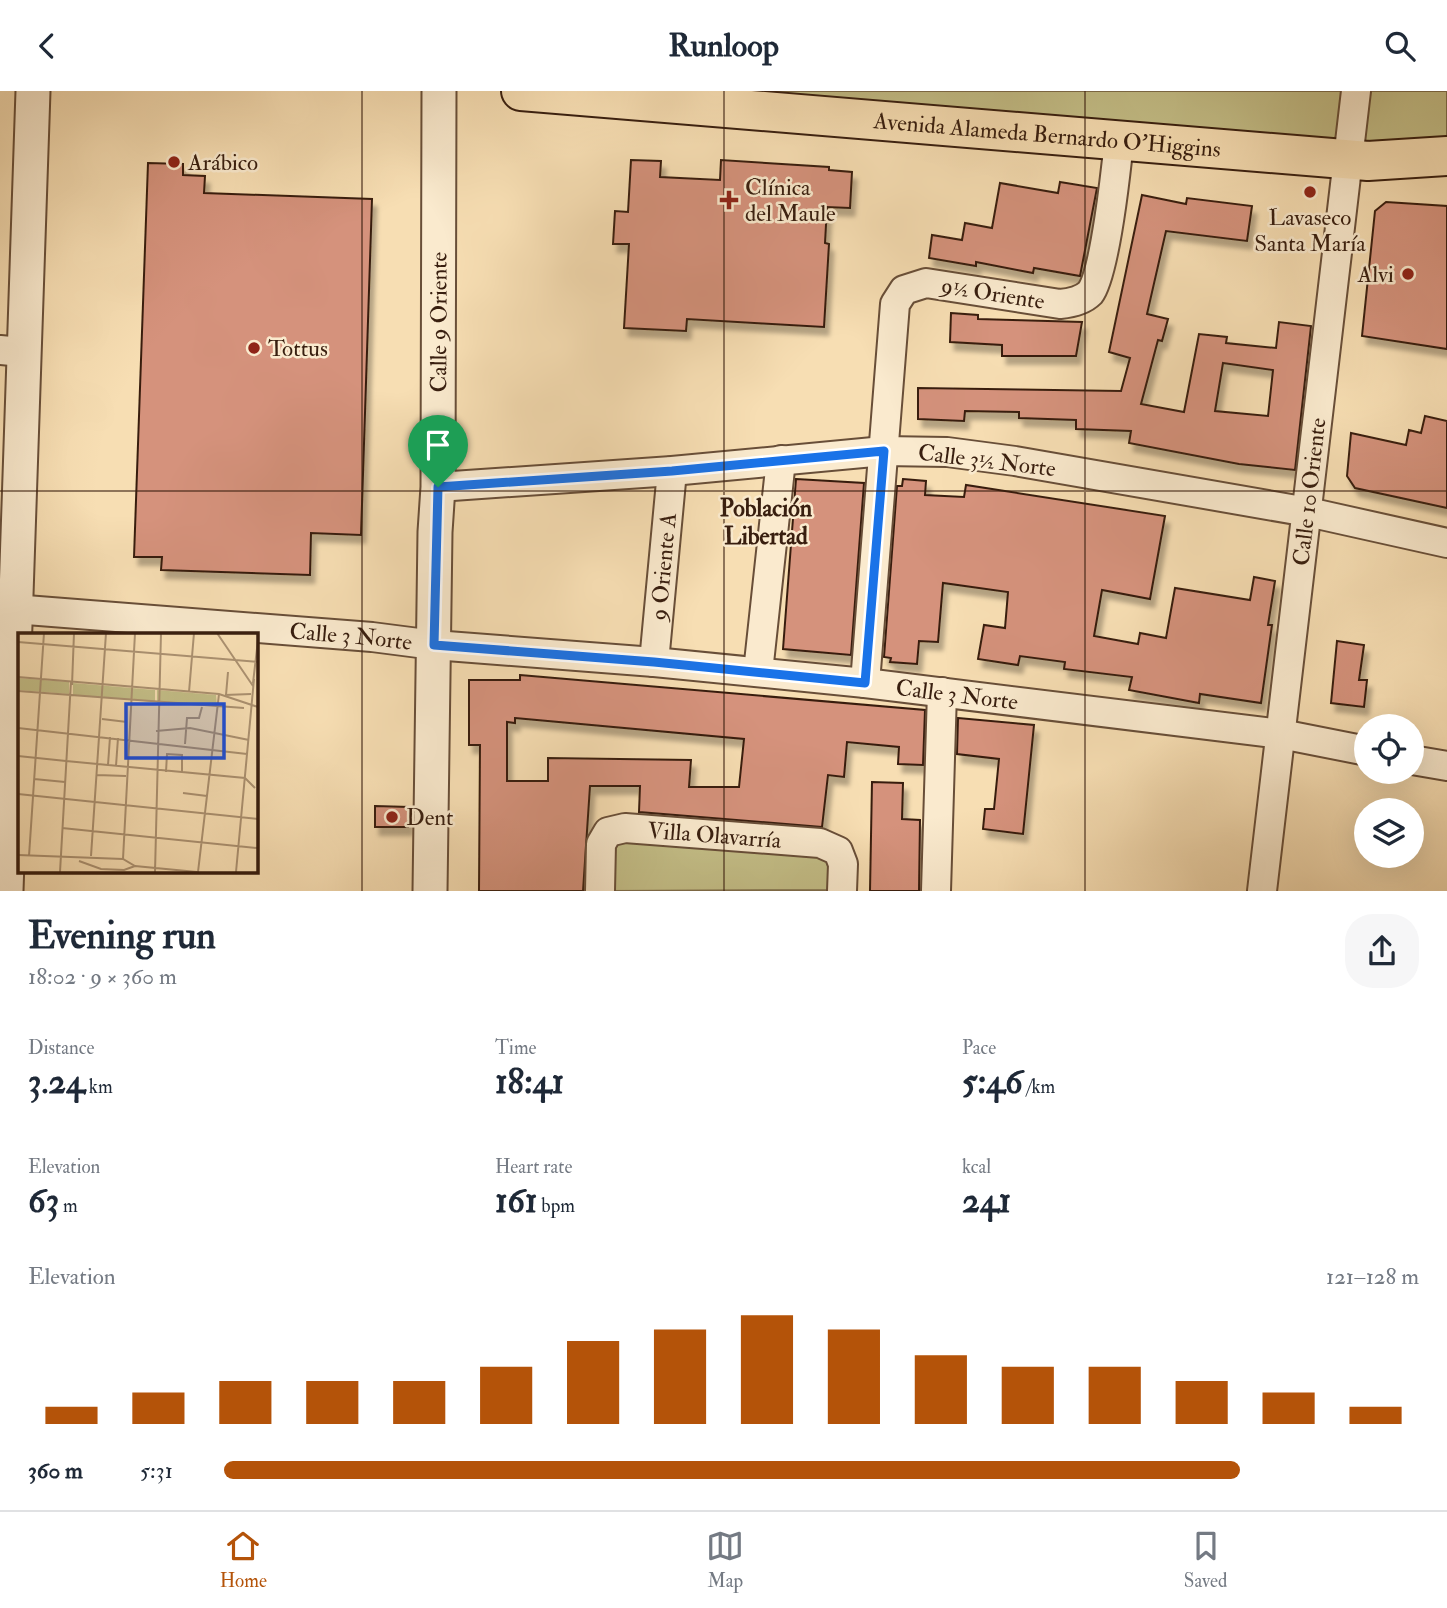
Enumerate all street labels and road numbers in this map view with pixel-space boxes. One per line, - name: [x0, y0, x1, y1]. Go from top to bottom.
- street label: Avenida Alameda Bernardo O'Higgins: [871, 106, 1222, 164]
- street label: Calle 9 Oriente: [424, 251, 454, 393]
- street label: 9½ Oriente: [937, 271, 1047, 316]
- street label: Calle 10 Oriente: [1286, 416, 1333, 567]
- street label: Calle 3½ Norte: [916, 438, 1058, 483]
- street label: 9 Oriente A: [644, 511, 683, 624]
- street label: Calle 3 Norte: [289, 617, 414, 657]
- street label: Calle 3 Norte: [894, 673, 1020, 717]
- street label: Villa Olavarría: [646, 816, 783, 855]

